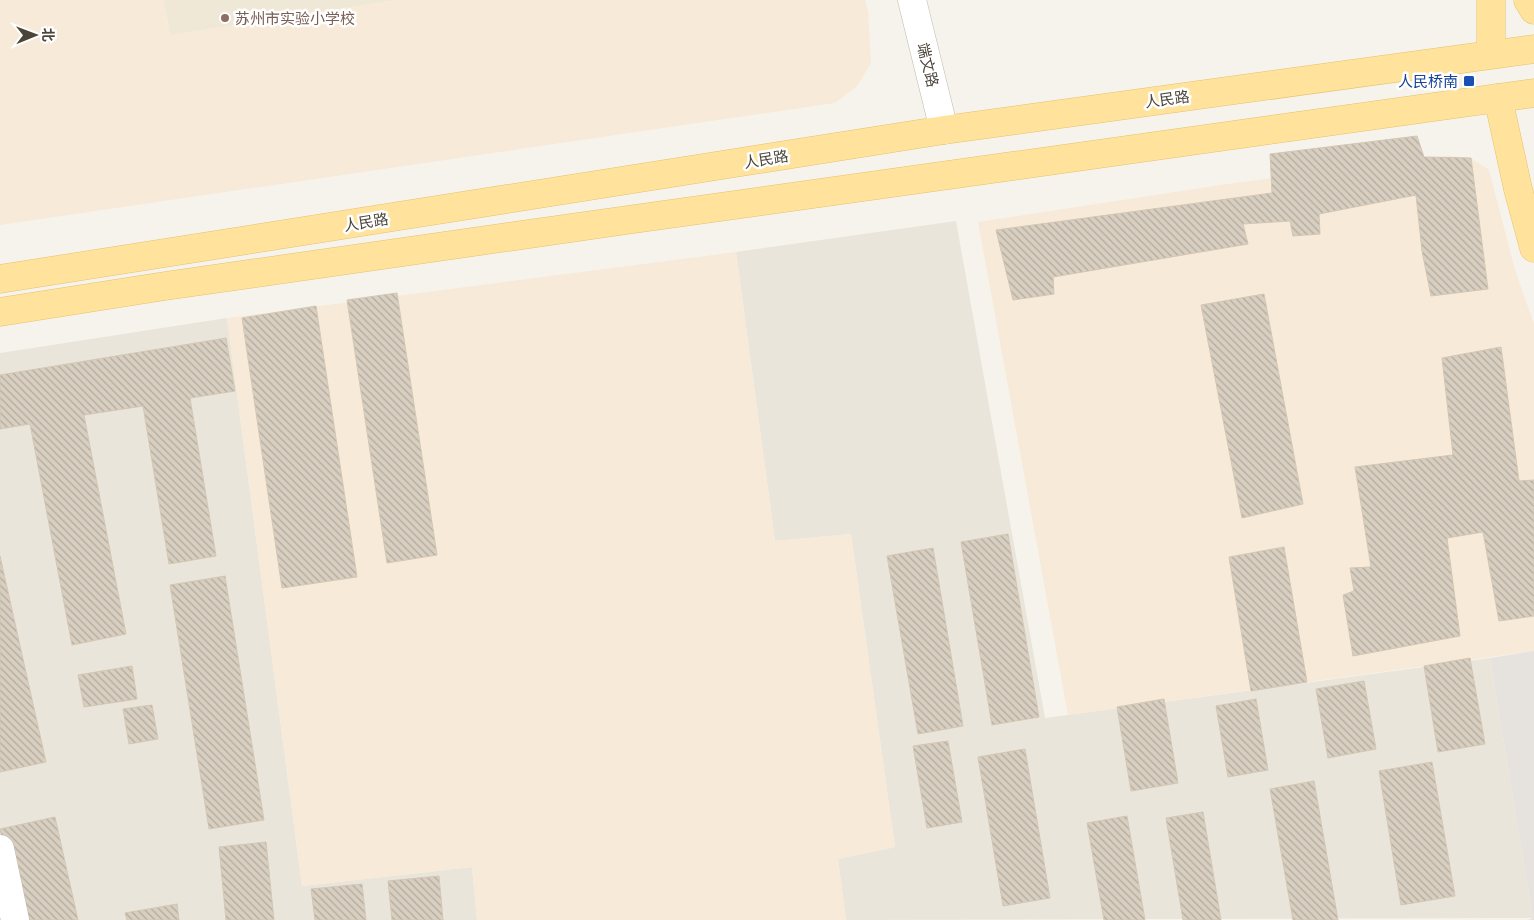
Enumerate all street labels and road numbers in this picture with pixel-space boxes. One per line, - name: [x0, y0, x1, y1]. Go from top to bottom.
- street label: 端文路: [914, 41, 942, 89]
- street label: 人民路: [1144, 87, 1190, 111]
- street label: 人民路: [742, 147, 790, 171]
- street label: 人民路: [342, 210, 390, 234]

